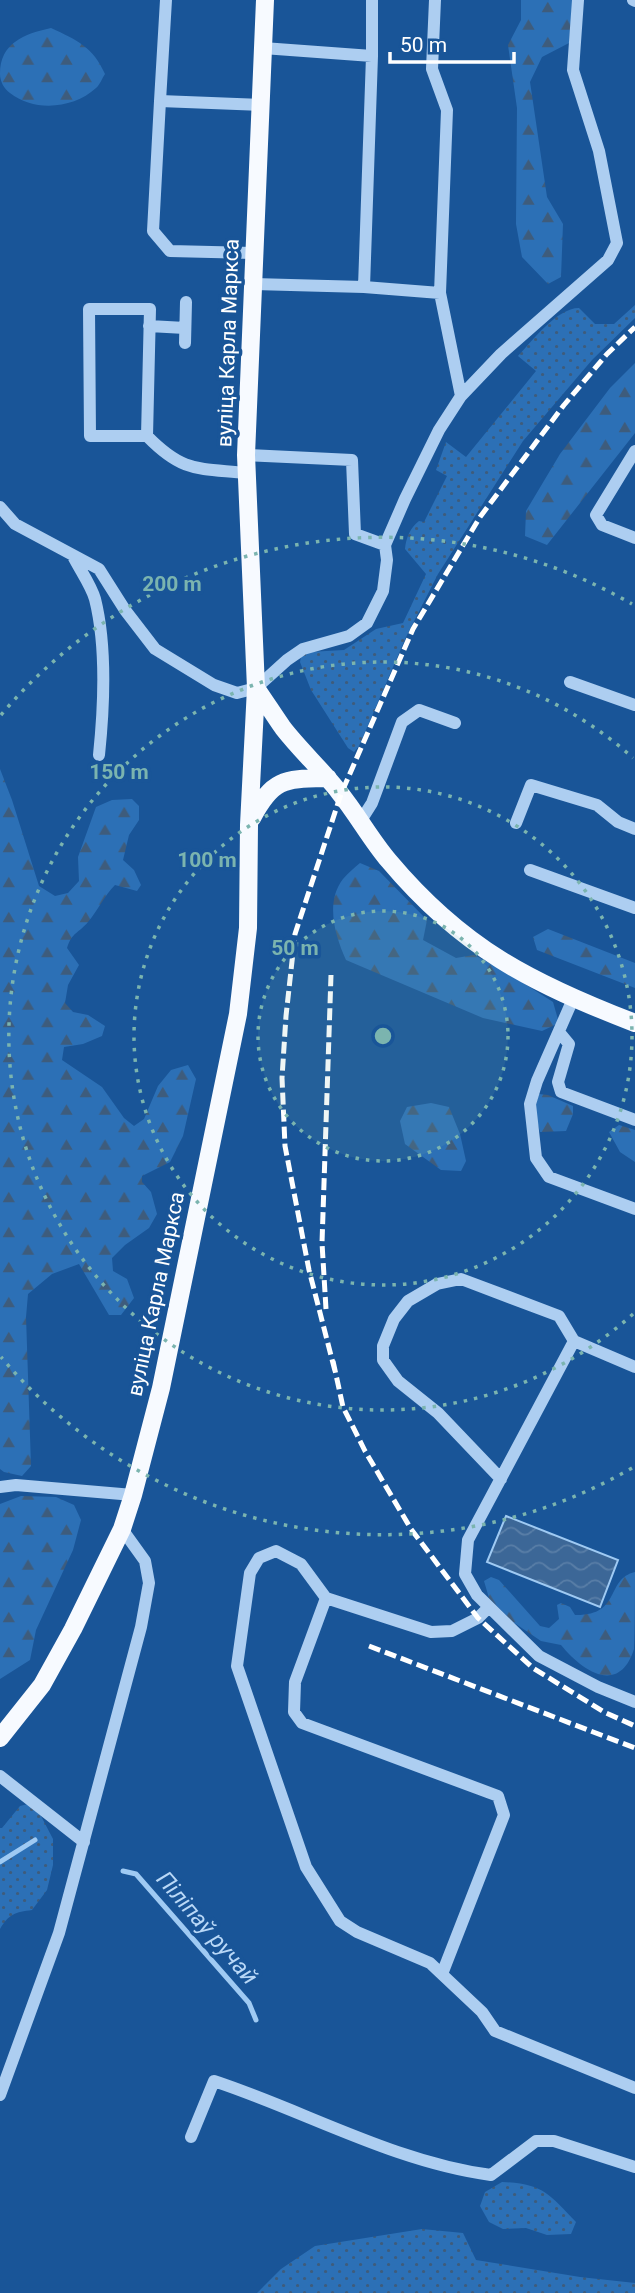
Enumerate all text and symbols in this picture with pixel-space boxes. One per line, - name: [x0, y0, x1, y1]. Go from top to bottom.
- scale bar: [390, 21, 514, 65]
- text: 50 m: [400, 33, 447, 57]
- street label: вуліца Карла Маркса: [212, 239, 244, 447]
- text: 200 m: [142, 572, 202, 596]
- text: 150 m: [89, 760, 149, 784]
- text: 100 m: [177, 848, 237, 872]
- text: 50 m: [271, 936, 319, 960]
- centre of rings: [371, 1024, 395, 1048]
- street label: вуліца Карла Маркса: [123, 1190, 189, 1398]
- water label: Піліпаў ручай: [151, 1866, 263, 1990]

